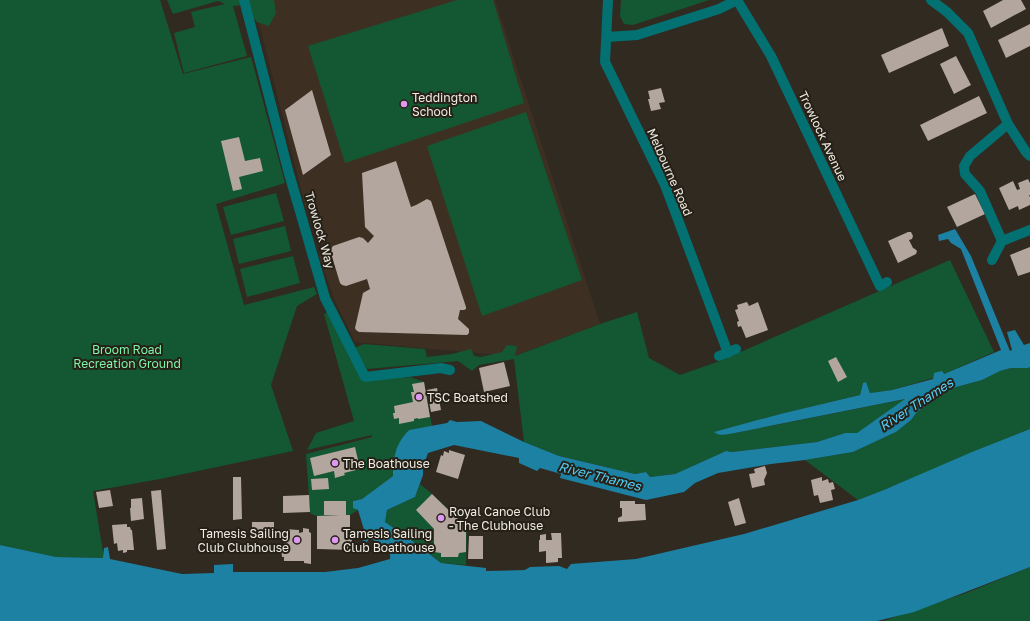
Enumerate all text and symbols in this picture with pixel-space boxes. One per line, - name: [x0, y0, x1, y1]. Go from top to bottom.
- street label: Trowlock Avenue: [796, 89, 850, 183]
- place label: Teddington School: [412, 90, 477, 119]
- marker: Teddington School: [399, 99, 409, 109]
- street label: Melbourne Road: [644, 126, 696, 218]
- street label: Trowlock Way: [302, 190, 338, 270]
- park label: Broom Road Recreation Ground: [73, 342, 181, 371]
- water label: River Thames: [876, 374, 957, 434]
- place label: TSC Boatshed: [427, 390, 508, 405]
- marker: TSC Boatshed: [414, 392, 424, 402]
- place label: The Boathouse: [343, 456, 430, 471]
- marker: The Boathouse: [330, 458, 340, 468]
- water label: River Thames: [557, 458, 644, 494]
- place label: Royal Canoe Club - The Clubhouse: [449, 504, 550, 533]
- marker: Royal Canoe Club - The Clubhouse: [436, 513, 446, 523]
- place label: Tamesis Sailing Club Clubhouse: [198, 526, 289, 555]
- place label: Tamesis Sailing Club Boathouse: [343, 526, 435, 555]
- marker: Tamesis Sailing Club Clubhouse: [292, 535, 302, 545]
- marker: Tamesis Sailing Club Boathouse: [330, 535, 340, 545]

